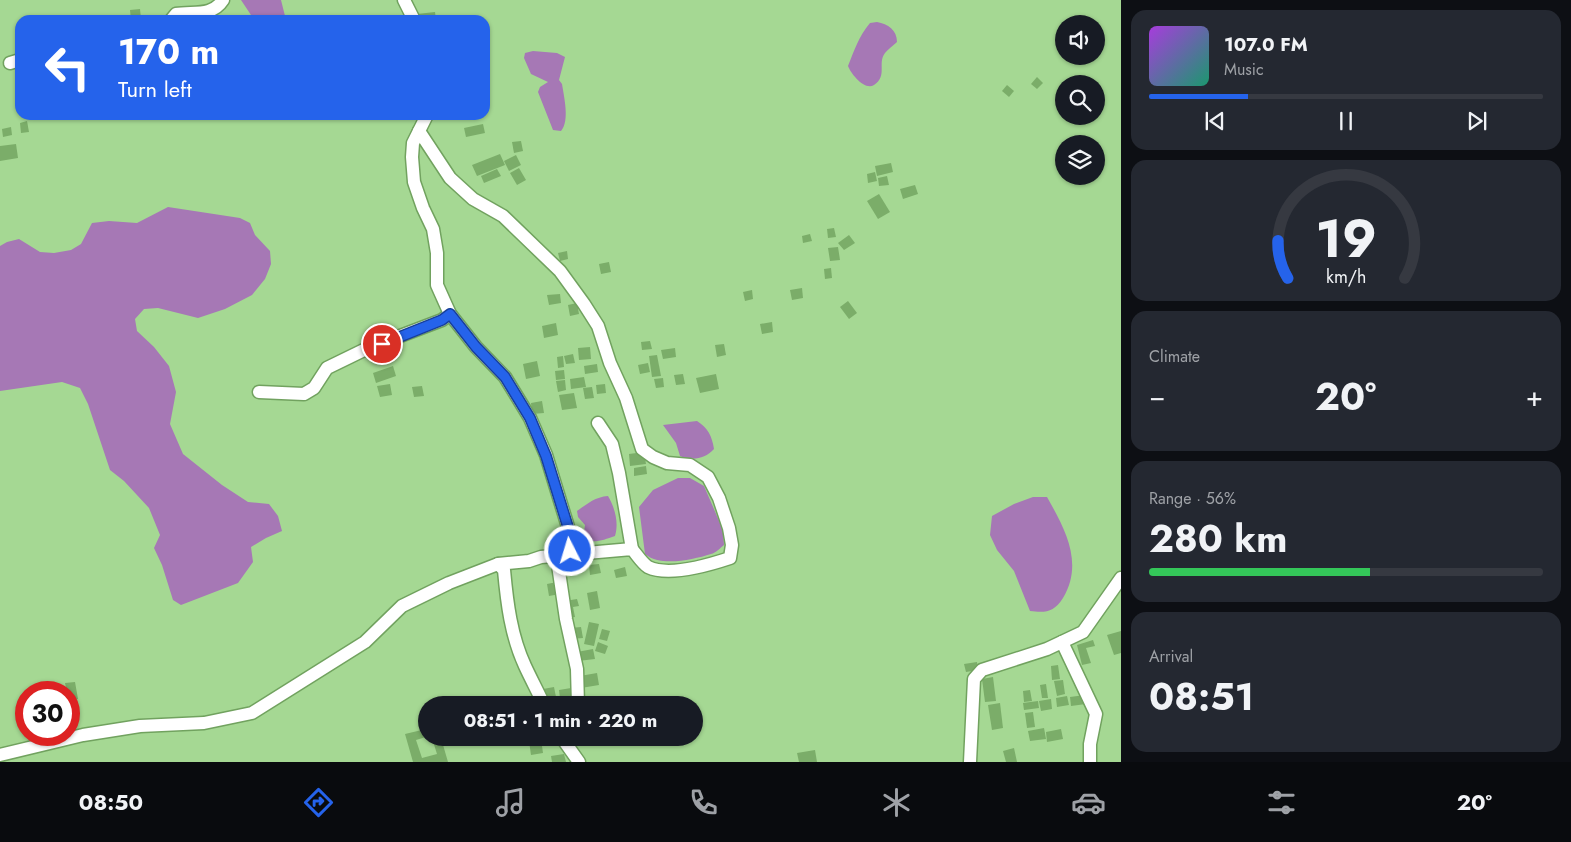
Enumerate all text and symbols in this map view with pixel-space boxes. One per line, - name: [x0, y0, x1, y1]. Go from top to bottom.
- map controls: [1055, 15, 1105, 185]
- button: sound: [1055, 15, 1105, 65]
- text: 170 m: [118, 27, 219, 77]
- text: 107.0 FM: [1224, 31, 1308, 58]
- icon: left: [35, 35, 100, 100]
- text: Music: [1224, 58, 1264, 81]
- text: Turn left: [118, 73, 192, 105]
- button: search: [1055, 75, 1105, 125]
- icon: previous: [1201, 107, 1229, 135]
- icon: pause: [1332, 107, 1360, 135]
- icon: next: [1463, 107, 1491, 135]
- button: layers: [1055, 135, 1105, 185]
- text: 19: [1315, 201, 1377, 277]
- text: km/h: [1326, 264, 1366, 290]
- pin: [361, 323, 403, 365]
- icon: arrive: [368, 330, 396, 358]
- text: Climate: [1149, 345, 1200, 368]
- text: 20°: [1315, 369, 1376, 424]
- text: −: [1149, 376, 1166, 417]
- text: +: [1526, 376, 1543, 417]
- text: Range · 56%: [1149, 487, 1236, 510]
- text: 280 km: [1149, 511, 1287, 566]
- position arrow: [543, 524, 595, 576]
- text: Arrival: [1149, 645, 1193, 668]
- text: 08:51: [1149, 669, 1254, 724]
- speed limit sign: 30: [15, 681, 80, 746]
- text: 08:51 · 1 min · 220 m: [464, 707, 657, 734]
- icon: directions: [301, 785, 336, 820]
- icon: music: [493, 785, 528, 820]
- icon: phone: [686, 785, 721, 820]
- icon: climate: [879, 785, 914, 820]
- icon: car: [1071, 785, 1106, 820]
- icon: filters: [1264, 785, 1299, 820]
- text: 08:50: [79, 786, 143, 818]
- text: 20°: [1457, 786, 1492, 818]

